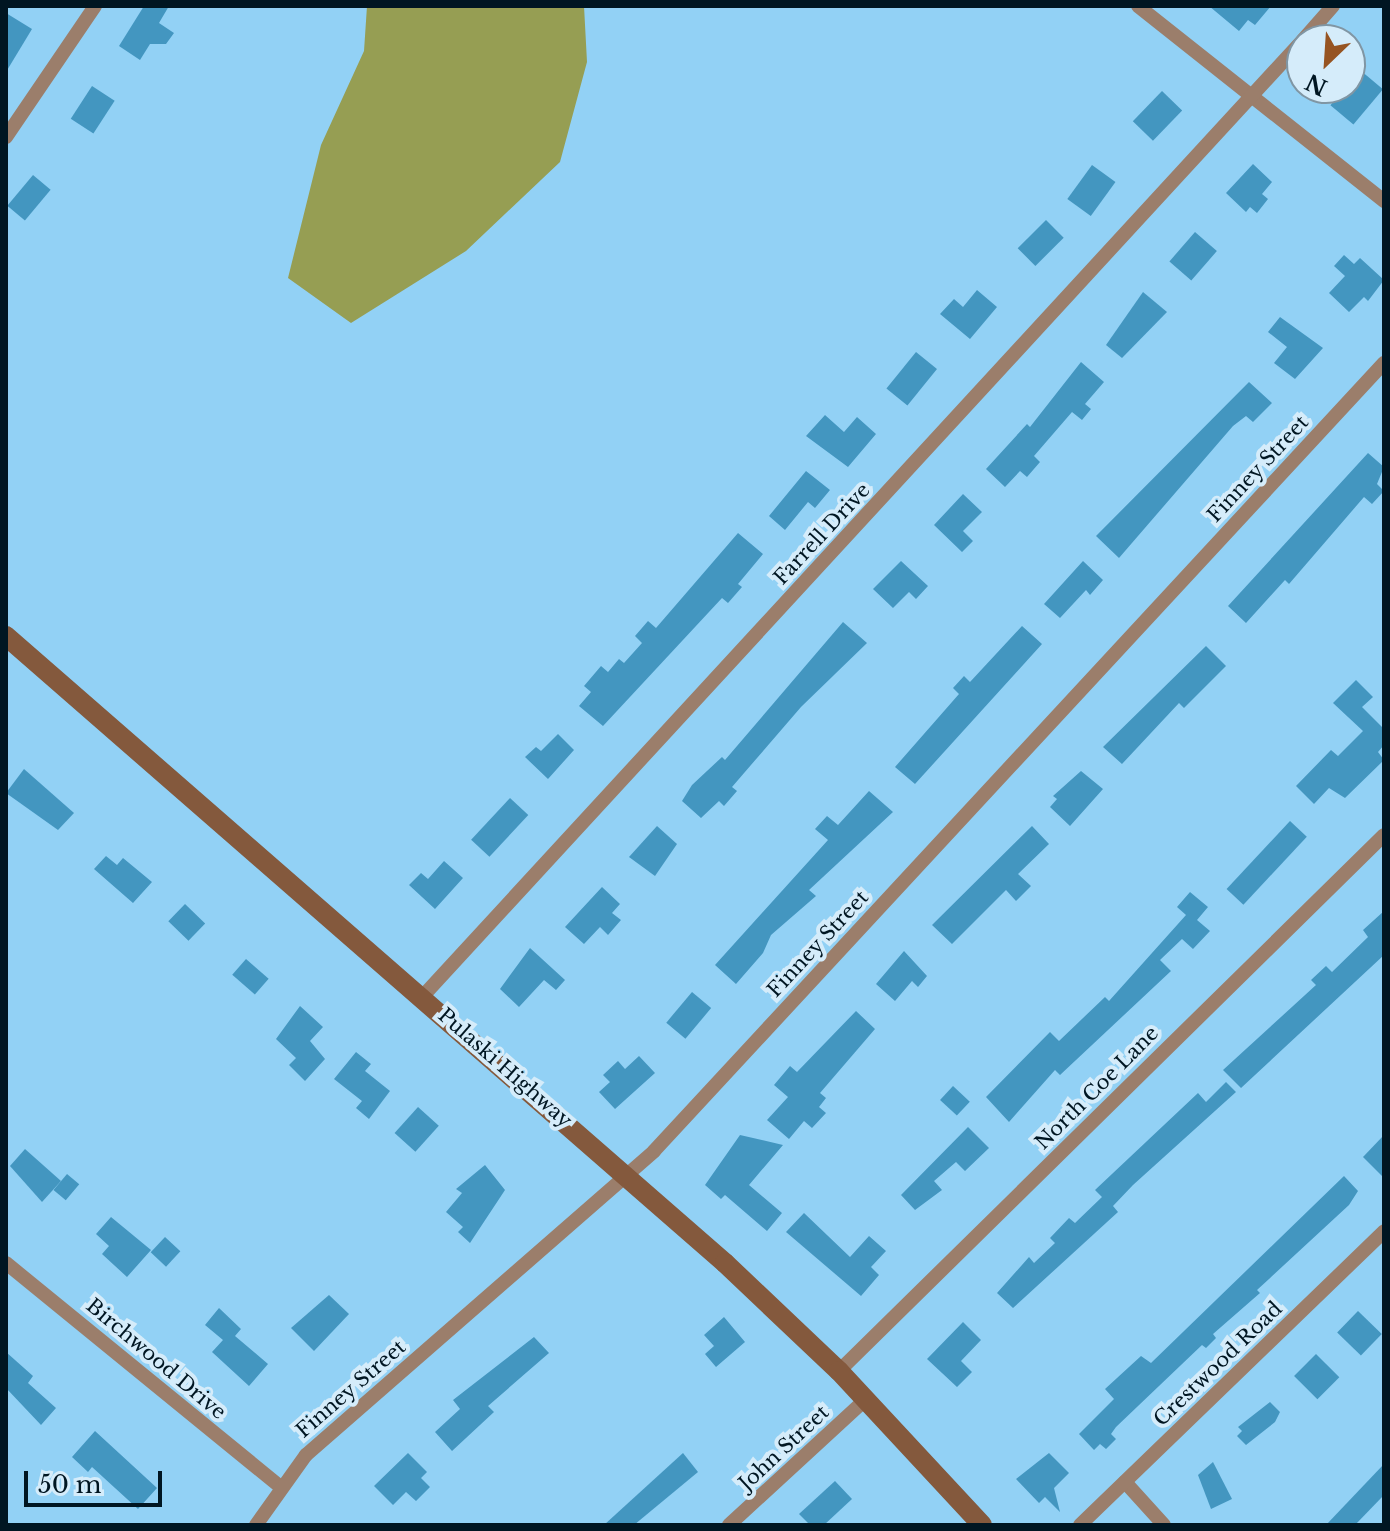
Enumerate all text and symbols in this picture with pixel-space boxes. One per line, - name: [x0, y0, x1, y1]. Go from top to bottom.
- north arrow: [1286, 24, 1366, 104]
- text: N: [1301, 68, 1332, 101]
- street label: Finney Street: [1202, 410, 1314, 528]
- street label: Farrell Drive: [769, 478, 875, 590]
- street label: Finney Street: [762, 885, 874, 1003]
- street label: Pulaski Highway: [433, 1003, 577, 1133]
- street label: North Coe Lane: [1030, 1021, 1164, 1155]
- street label: Birchwood Drive: [81, 1294, 231, 1424]
- street label: Crestwood Road: [1149, 1297, 1287, 1431]
- street label: Finney Street: [291, 1335, 411, 1443]
- street label: John Street: [734, 1400, 834, 1496]
- scale bar: [28, 1455, 166, 1505]
- text: 50 m: [38, 1470, 101, 1499]

